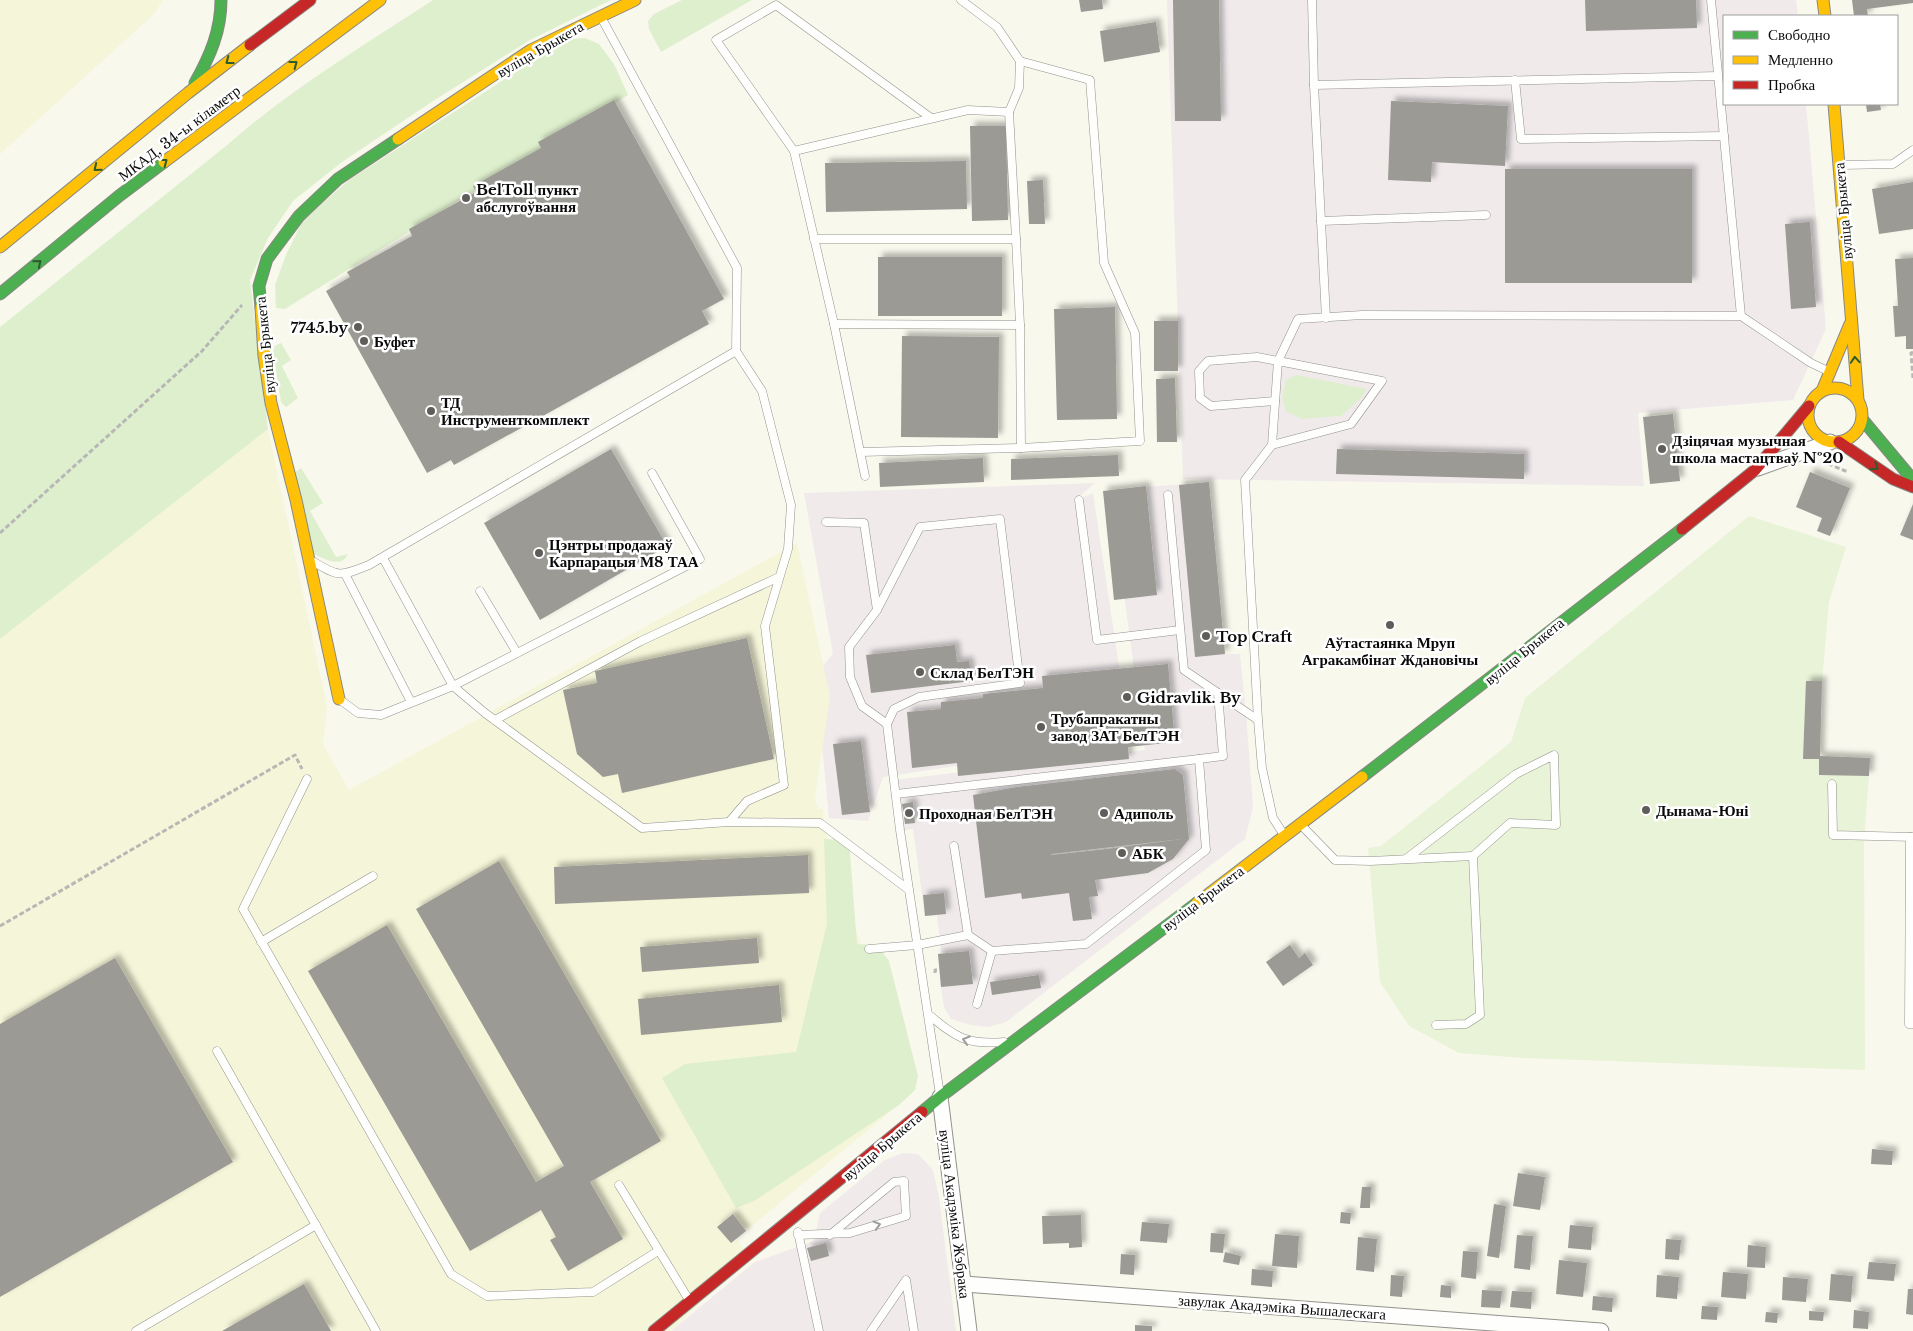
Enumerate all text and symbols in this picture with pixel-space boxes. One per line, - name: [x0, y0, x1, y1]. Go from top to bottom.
- legend: [1723, 15, 1898, 105]
- street label: вуліца Брыкета: [493, 16, 587, 82]
- text: Свободно: [1768, 25, 1830, 44]
- text: Медленно: [1768, 50, 1833, 69]
- one-way arrow: [226, 56, 235, 64]
- one-way arrow: [288, 61, 298, 70]
- text: Пробка: [1768, 75, 1816, 94]
- street label: МКАД, 34-ы кіламетр: [114, 81, 244, 185]
- one-way arrow: [158, 159, 168, 168]
- street label: вуліца Брыкета: [1829, 161, 1857, 260]
- one-way arrow: [93, 162, 102, 171]
- place label: BelToll пункт абслугоўвання: [476, 180, 579, 216]
- marker: BelToll пункт абслугоўвання: [460, 192, 472, 204]
- one-way arrow: [32, 260, 41, 269]
- street label: вуліца Брыкета: [250, 295, 280, 394]
- place label: 7745.by: [291, 318, 348, 337]
- marker: 7745.by: [352, 321, 364, 333]
- place label: Буфет: [374, 332, 416, 351]
- marker: Буфет: [358, 335, 370, 347]
- one-way arrow: [1850, 356, 1861, 364]
- place label: ТД Инструменткомплект: [441, 393, 590, 429]
- marker: ТД Инструменткомплект: [425, 405, 437, 417]
- place label: Дзіцячая музычная школа мастацтваў №20: [1672, 431, 1844, 467]
- marker: Дзіцячая музычная школа мастацтваў №20: [1656, 443, 1668, 455]
- one-way arrow: [1869, 461, 1879, 470]
- place label: Цэнтры продажаў Карпарацыя М8 ТАА: [549, 535, 699, 571]
- marker: Цэнтры продажаў Карпарацыя М8 ТАА: [533, 547, 545, 559]
- street label: вуліца Брыкета: [1480, 613, 1568, 689]
- marker: Аўтастаянка Мруп Агракамбінат Ждановічы: [1384, 619, 1396, 631]
- place label: Top Craft: [1216, 627, 1293, 646]
- marker: Top Craft: [1200, 630, 1212, 642]
- place label: Аўтастаянка Мруп Агракамбінат Ждановічы: [1302, 633, 1479, 669]
- place label: Склад БелТЭН: [930, 663, 1034, 682]
- marker: Склад БелТЭН: [914, 666, 926, 678]
- place label: Gidravlik. By: [1137, 688, 1241, 707]
- marker: Gidravlik. By: [1121, 691, 1133, 703]
- place label: Трубапракатны завод ЗАТ БелТЭН: [1051, 709, 1180, 745]
- marker: Трубапракатны завод ЗАТ БелТЭН: [1035, 721, 1047, 733]
- place label: Дынама-Юні: [1656, 801, 1748, 820]
- place label: Проходная БелТЭН: [919, 804, 1053, 823]
- place label: Адиполь: [1114, 804, 1173, 823]
- marker: Дынама-Юні: [1640, 804, 1652, 816]
- marker: Проходная БелТЭН: [903, 807, 915, 819]
- marker: Адиполь: [1098, 807, 1110, 819]
- place label: АБК: [1132, 844, 1164, 863]
- marker: АБК: [1116, 847, 1128, 859]
- street label: вуліца Брыкета: [1158, 861, 1248, 935]
- one-way arrow: [963, 1036, 971, 1046]
- street label: вуліца Брыкета: [839, 1107, 926, 1185]
- street label: вуліца Акадэміка Жэбрака: [935, 1128, 975, 1300]
- one-way arrow: [872, 1221, 881, 1231]
- street label: завулак Акадэміка Вышалескага: [1177, 1290, 1387, 1324]

